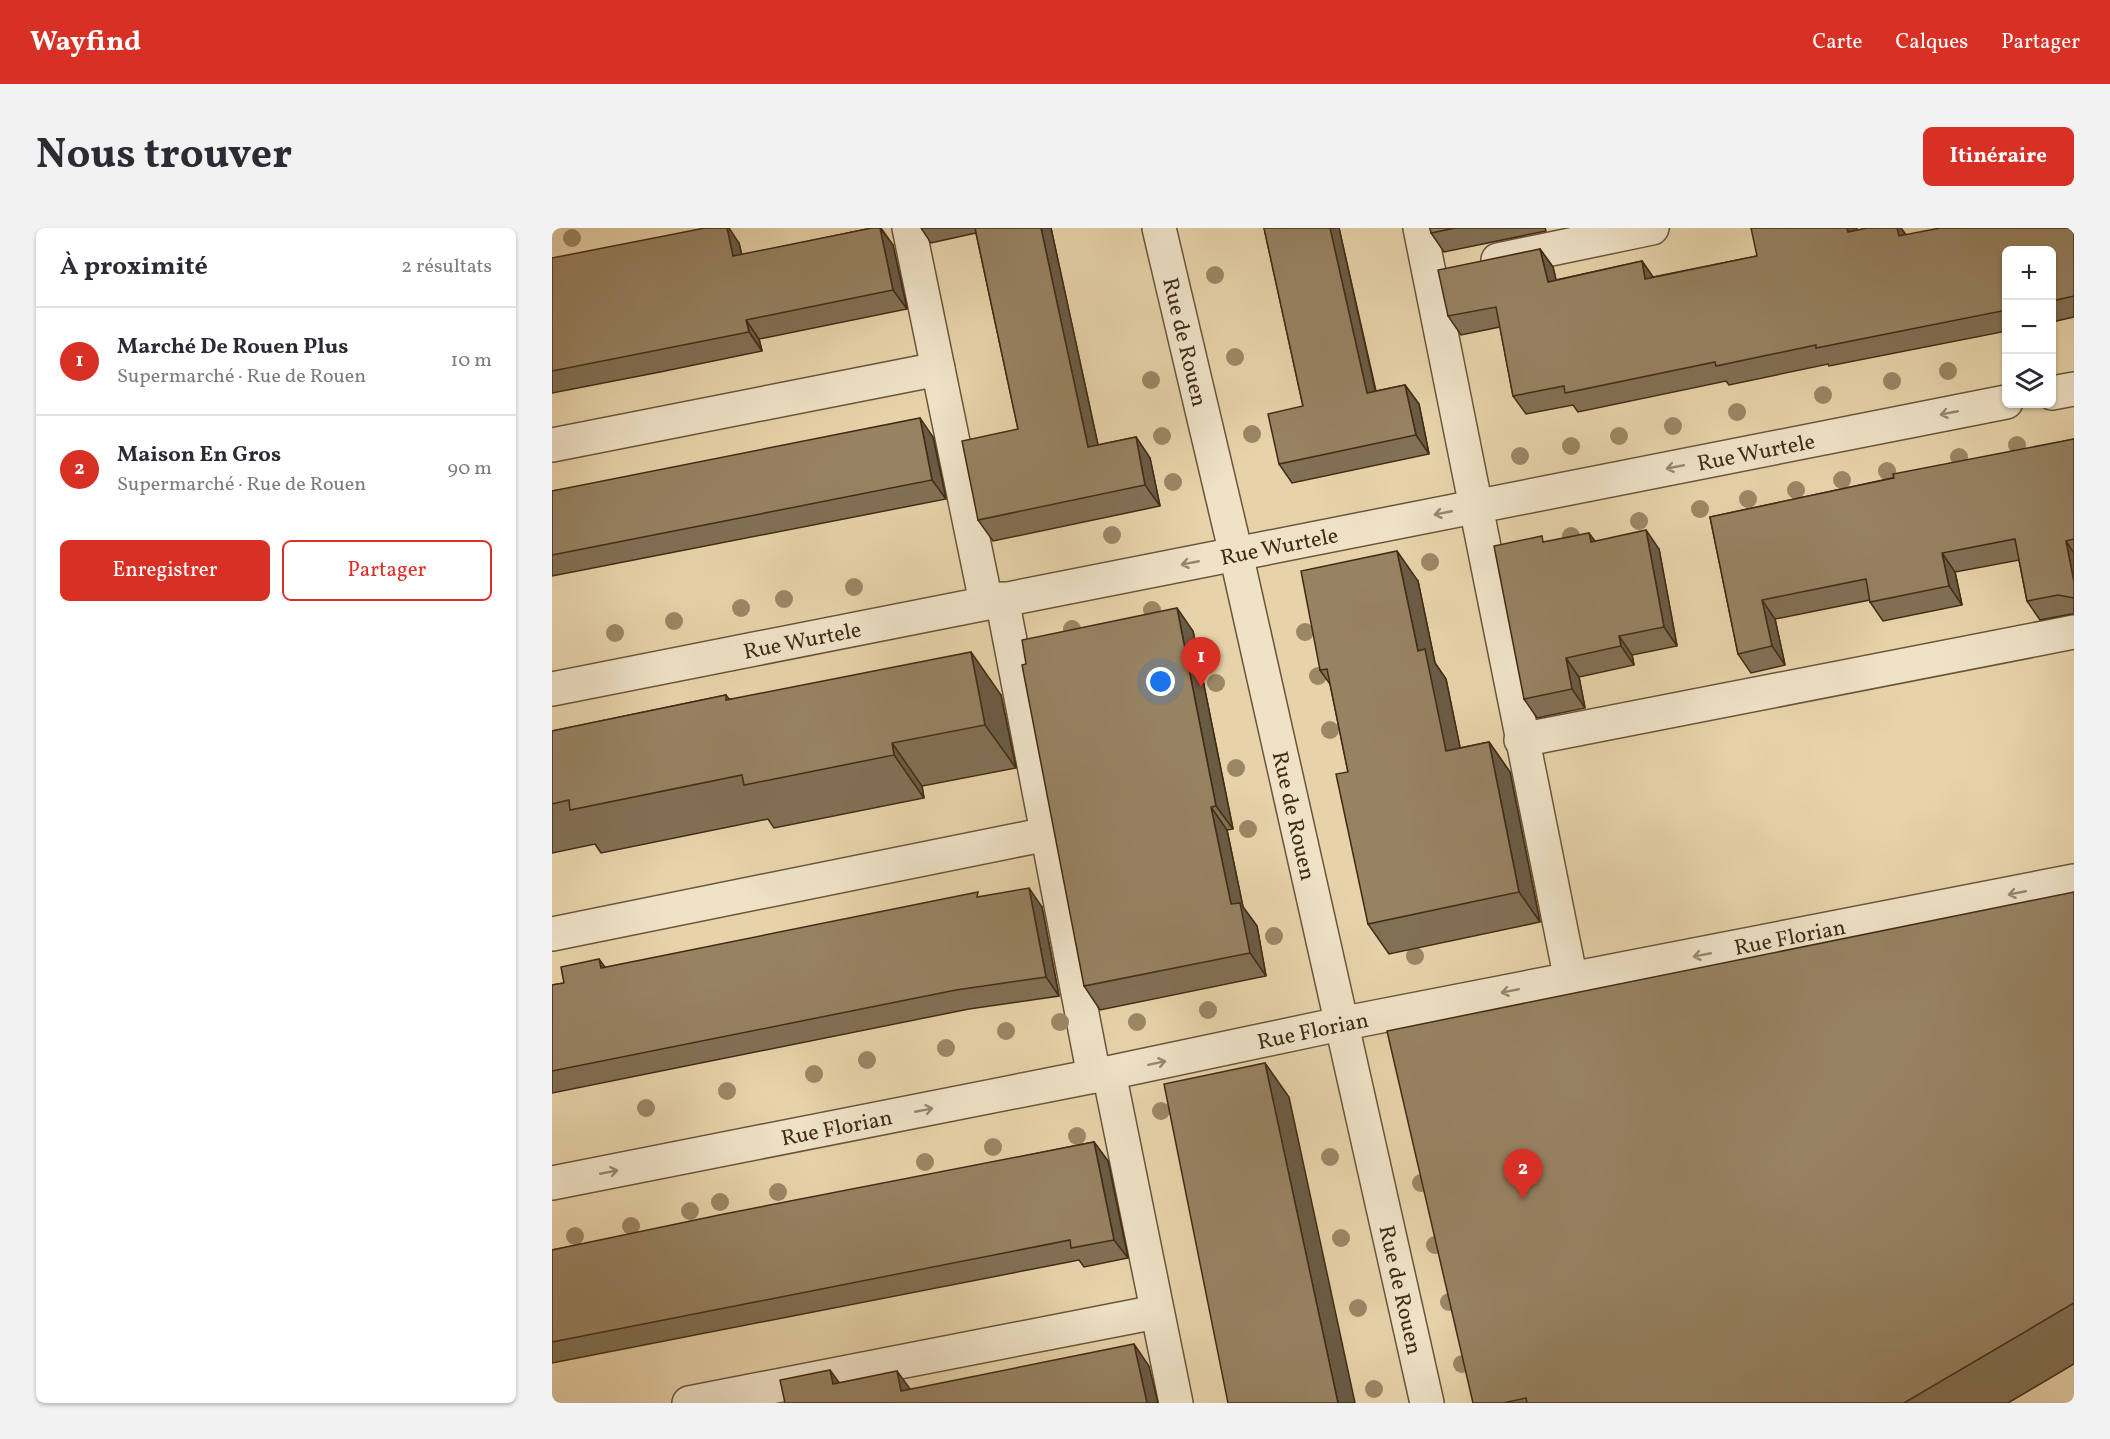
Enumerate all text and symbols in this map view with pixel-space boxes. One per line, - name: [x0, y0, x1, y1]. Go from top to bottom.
- text: Wayfind: [30, 23, 141, 62]
- text: Carte: [1812, 28, 1863, 57]
- text: Calques: [1896, 28, 1968, 57]
- text: Partager: [2001, 28, 2080, 57]
- text: Nous trouver: [36, 127, 292, 186]
- button: Itinéraire: [1923, 127, 2074, 186]
- map controls: [2002, 246, 2056, 408]
- button: +: [2002, 246, 2056, 300]
- text: À proximité: [60, 249, 208, 285]
- text: 2 résultats: [401, 253, 492, 281]
- street label: Rue de Rouen: [1153, 275, 1214, 410]
- button: −: [2002, 300, 2056, 354]
- text: Marché De Rouen Plus: [117, 332, 348, 363]
- text: 1: [75, 347, 84, 375]
- text: 10 m: [451, 347, 492, 375]
- button: layers: [2002, 354, 2056, 408]
- text: Supermarché · Rue de Rouen: [117, 363, 366, 391]
- one-way arrow: [1940, 408, 1959, 419]
- street label: Rue Wurtele: [1695, 427, 1818, 481]
- text: Maison En Gros: [117, 440, 281, 471]
- text: 2: [74, 455, 85, 483]
- text: 90 m: [448, 455, 492, 483]
- one-way arrow: [1666, 462, 1685, 474]
- text: Supermarché · Rue de Rouen: [117, 471, 366, 499]
- one-way arrow: [1434, 508, 1453, 519]
- street label: Rue Wurtele: [1218, 521, 1341, 575]
- button: Enregistrer: [60, 540, 270, 601]
- button: Partager: [282, 540, 492, 601]
- one-way arrow: [1180, 558, 1200, 569]
- street label: Rue Wurtele: [741, 615, 864, 669]
- pin: 1: [1182, 638, 1220, 687]
- your location: [1146, 667, 1175, 696]
- street label: Rue de Rouen: [1263, 748, 1322, 884]
- one-way arrow: [2007, 888, 2027, 899]
- street label: Rue Florian: [1732, 913, 1849, 965]
- one-way arrow: [1692, 950, 1712, 961]
- one-way arrow: [1501, 986, 1520, 997]
- street label: Rue Florian: [1255, 1006, 1371, 1059]
- one-way arrow: [1147, 1056, 1166, 1068]
- street label: Rue Florian: [779, 1103, 895, 1155]
- one-way arrow: [914, 1104, 934, 1115]
- pin: 2: [1504, 1150, 1542, 1199]
- one-way arrow: [599, 1166, 619, 1177]
- street label: Rue de Rouen: [1369, 1222, 1429, 1358]

